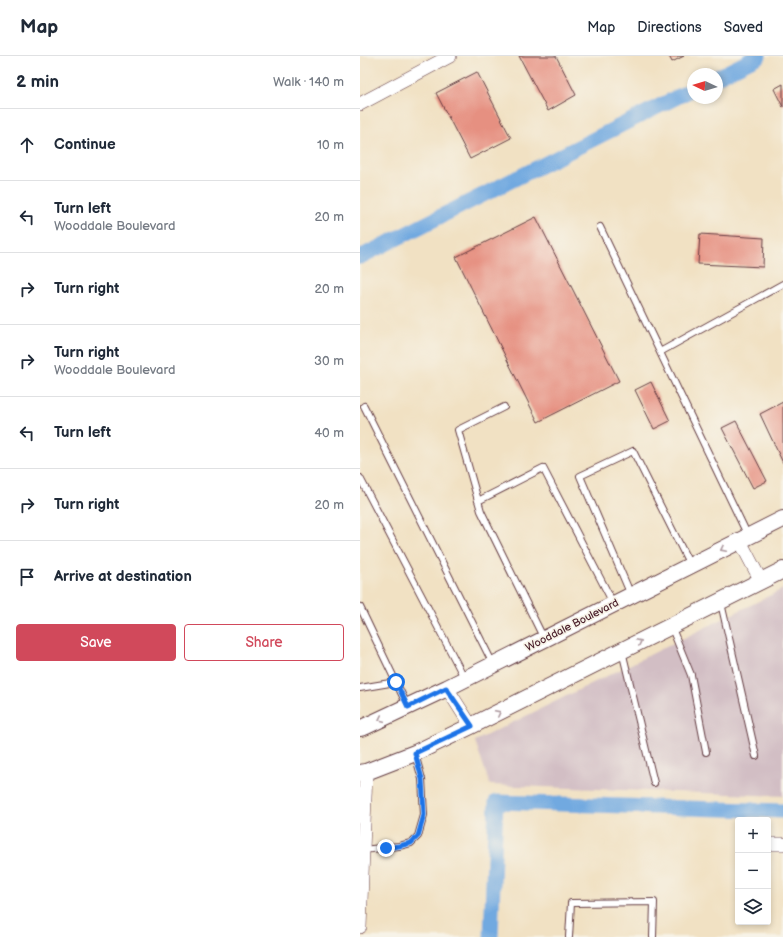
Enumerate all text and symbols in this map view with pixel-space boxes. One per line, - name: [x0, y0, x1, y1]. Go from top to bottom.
- text: Map: [20, 16, 58, 39]
- text: Map: [587, 19, 615, 36]
- text: Directions: [637, 19, 702, 36]
- text: Saved: [724, 19, 763, 36]
- north arrow: [687, 68, 723, 104]
- text: 2 min: [16, 72, 59, 92]
- text: Walk · 140 m: [273, 74, 344, 90]
- icon: ahead: [16, 134, 38, 156]
- text: Continue: [54, 135, 116, 154]
- text: 10 m: [317, 137, 344, 153]
- text: Turn left: [54, 199, 111, 218]
- icon: left: [16, 206, 38, 228]
- text: 20 m: [314, 209, 344, 225]
- text: Wooddale Boulevard: [54, 218, 175, 234]
- icon: right: [16, 278, 38, 300]
- text: Turn right: [54, 279, 119, 298]
- text: 20 m: [314, 281, 344, 297]
- text: Turn right: [54, 343, 119, 362]
- icon: right: [16, 350, 38, 372]
- text: 30 m: [314, 353, 344, 369]
- text: Wooddale Boulevard: [54, 362, 175, 378]
- icon: left: [16, 422, 38, 444]
- text: Turn left: [54, 423, 111, 442]
- text: 40 m: [314, 425, 344, 441]
- icon: right: [16, 494, 38, 516]
- text: Turn right: [54, 495, 119, 514]
- text: 20 m: [314, 497, 344, 513]
- one-way arrow: [720, 544, 727, 552]
- icon: arrive: [16, 566, 38, 588]
- text: Arrive at destination: [54, 567, 192, 586]
- street label: Wooddale Boulevard: [523, 596, 621, 654]
- button: Save: [16, 624, 176, 661]
- button: Share: [184, 624, 344, 661]
- one-way arrow: [635, 639, 643, 647]
- route start: [387, 673, 405, 691]
- one-way arrow: [494, 710, 501, 718]
- one-way arrow: [378, 714, 385, 722]
- map controls: [735, 817, 771, 925]
- button: +: [735, 817, 771, 853]
- route end: [377, 839, 395, 857]
- button: −: [735, 853, 771, 889]
- button: layers: [735, 889, 771, 925]

